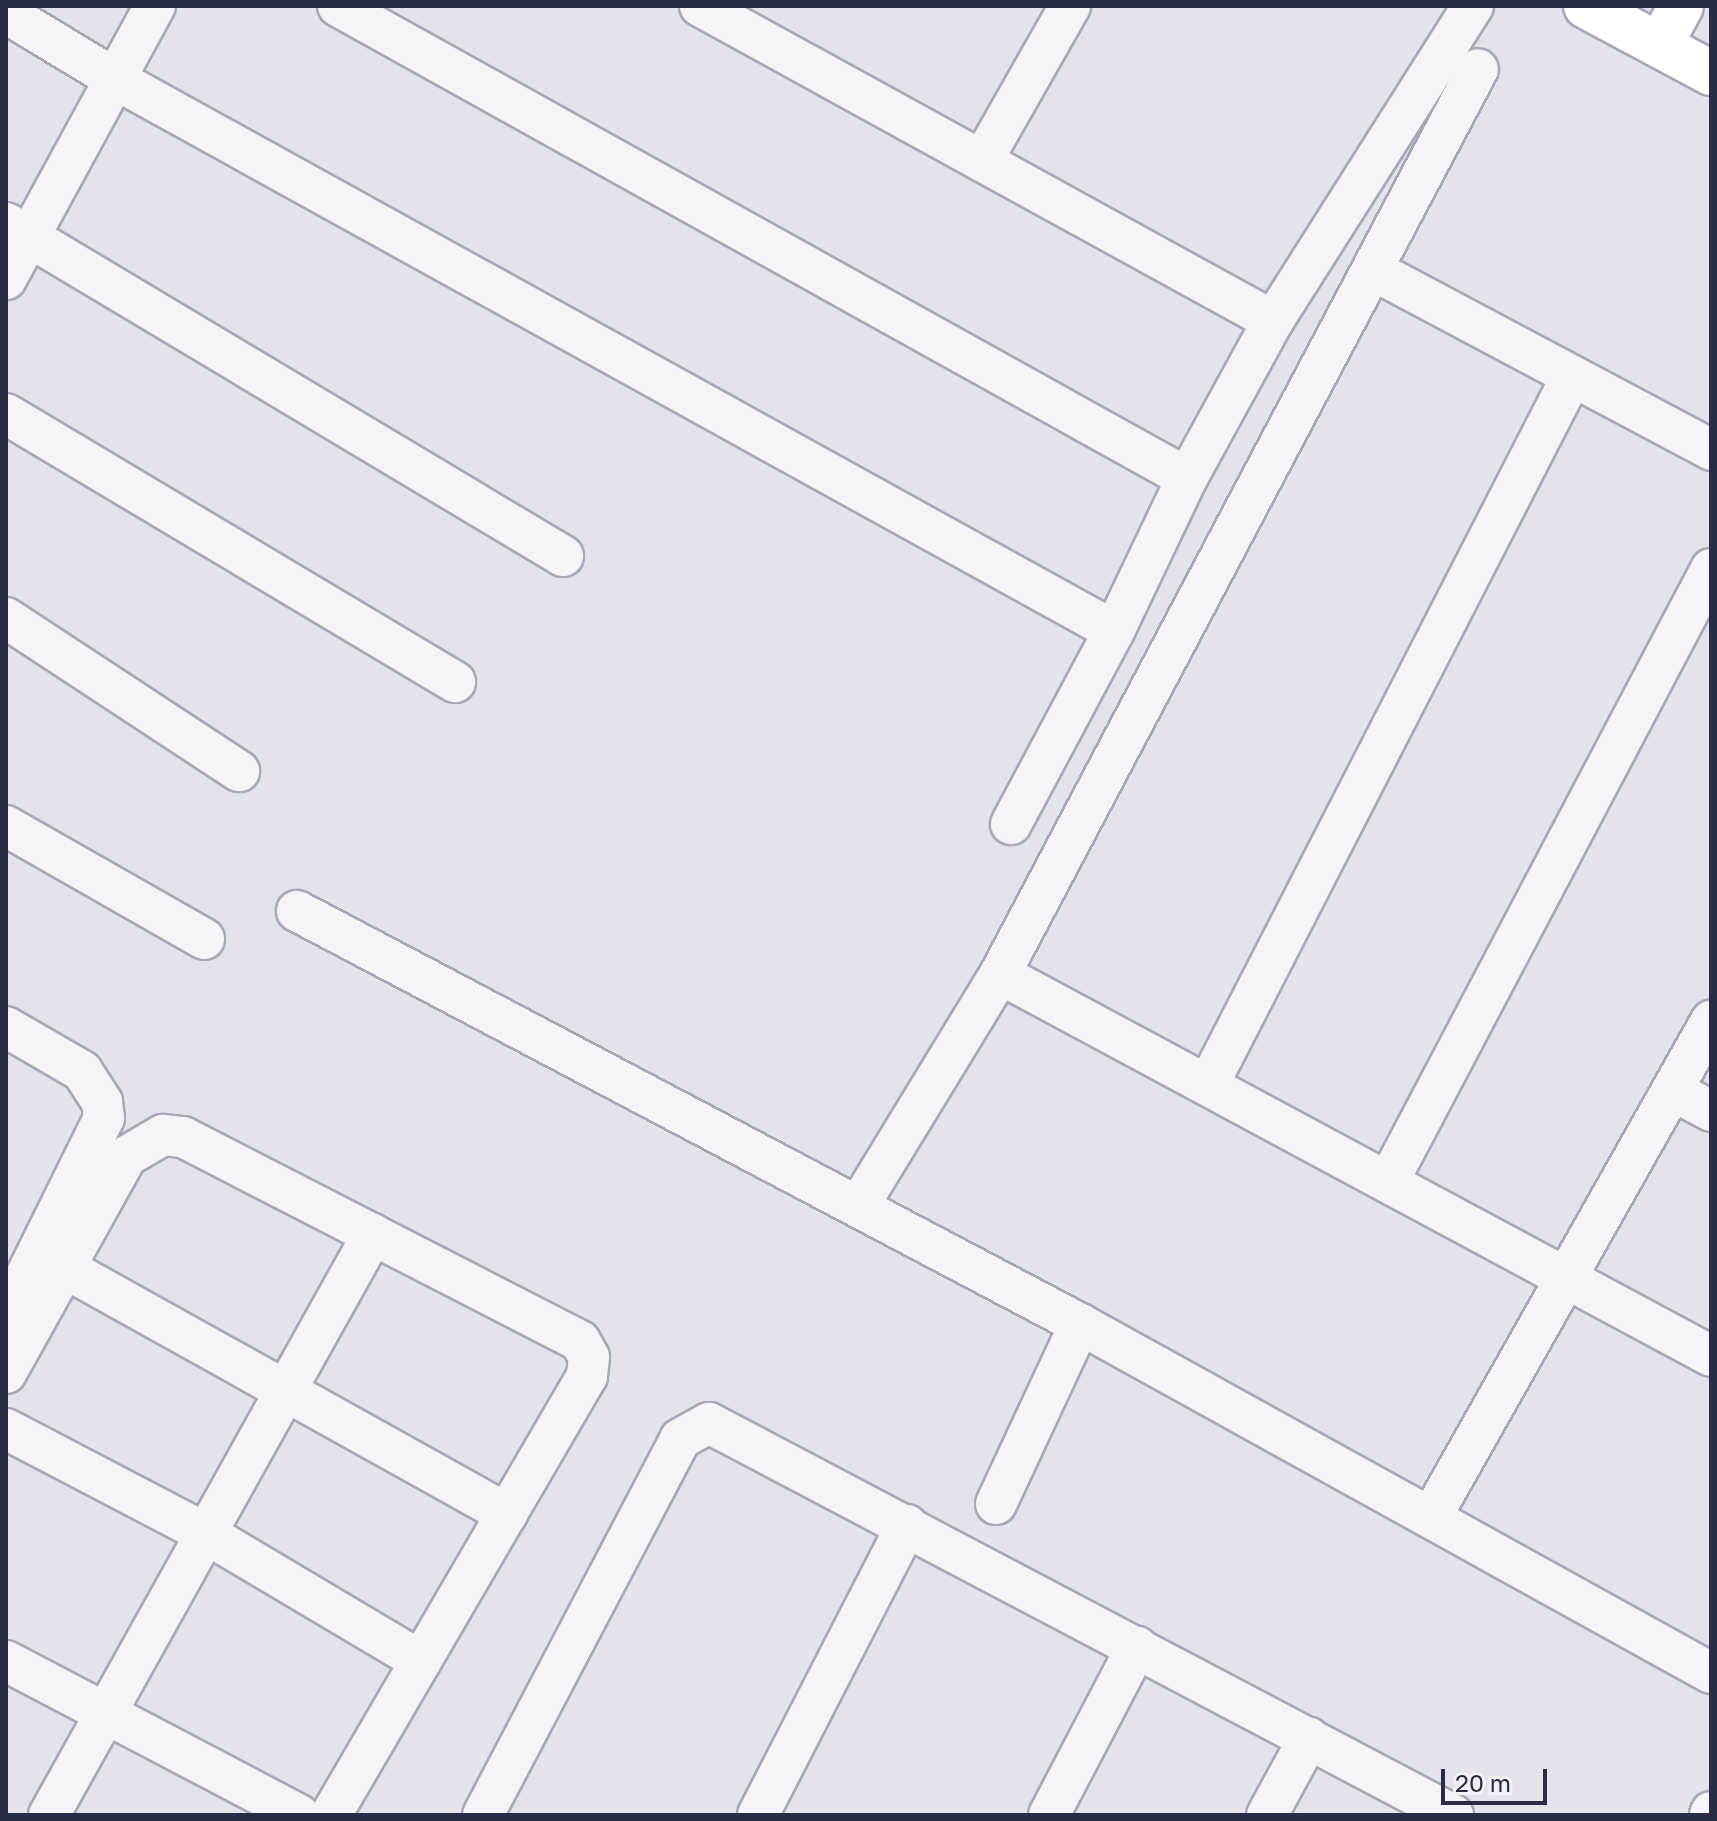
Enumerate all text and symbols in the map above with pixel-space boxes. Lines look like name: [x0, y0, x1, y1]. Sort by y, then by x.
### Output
scale bar: [1445, 1753, 1551, 1803]
text: 20 m: [1455, 1768, 1511, 1797]

